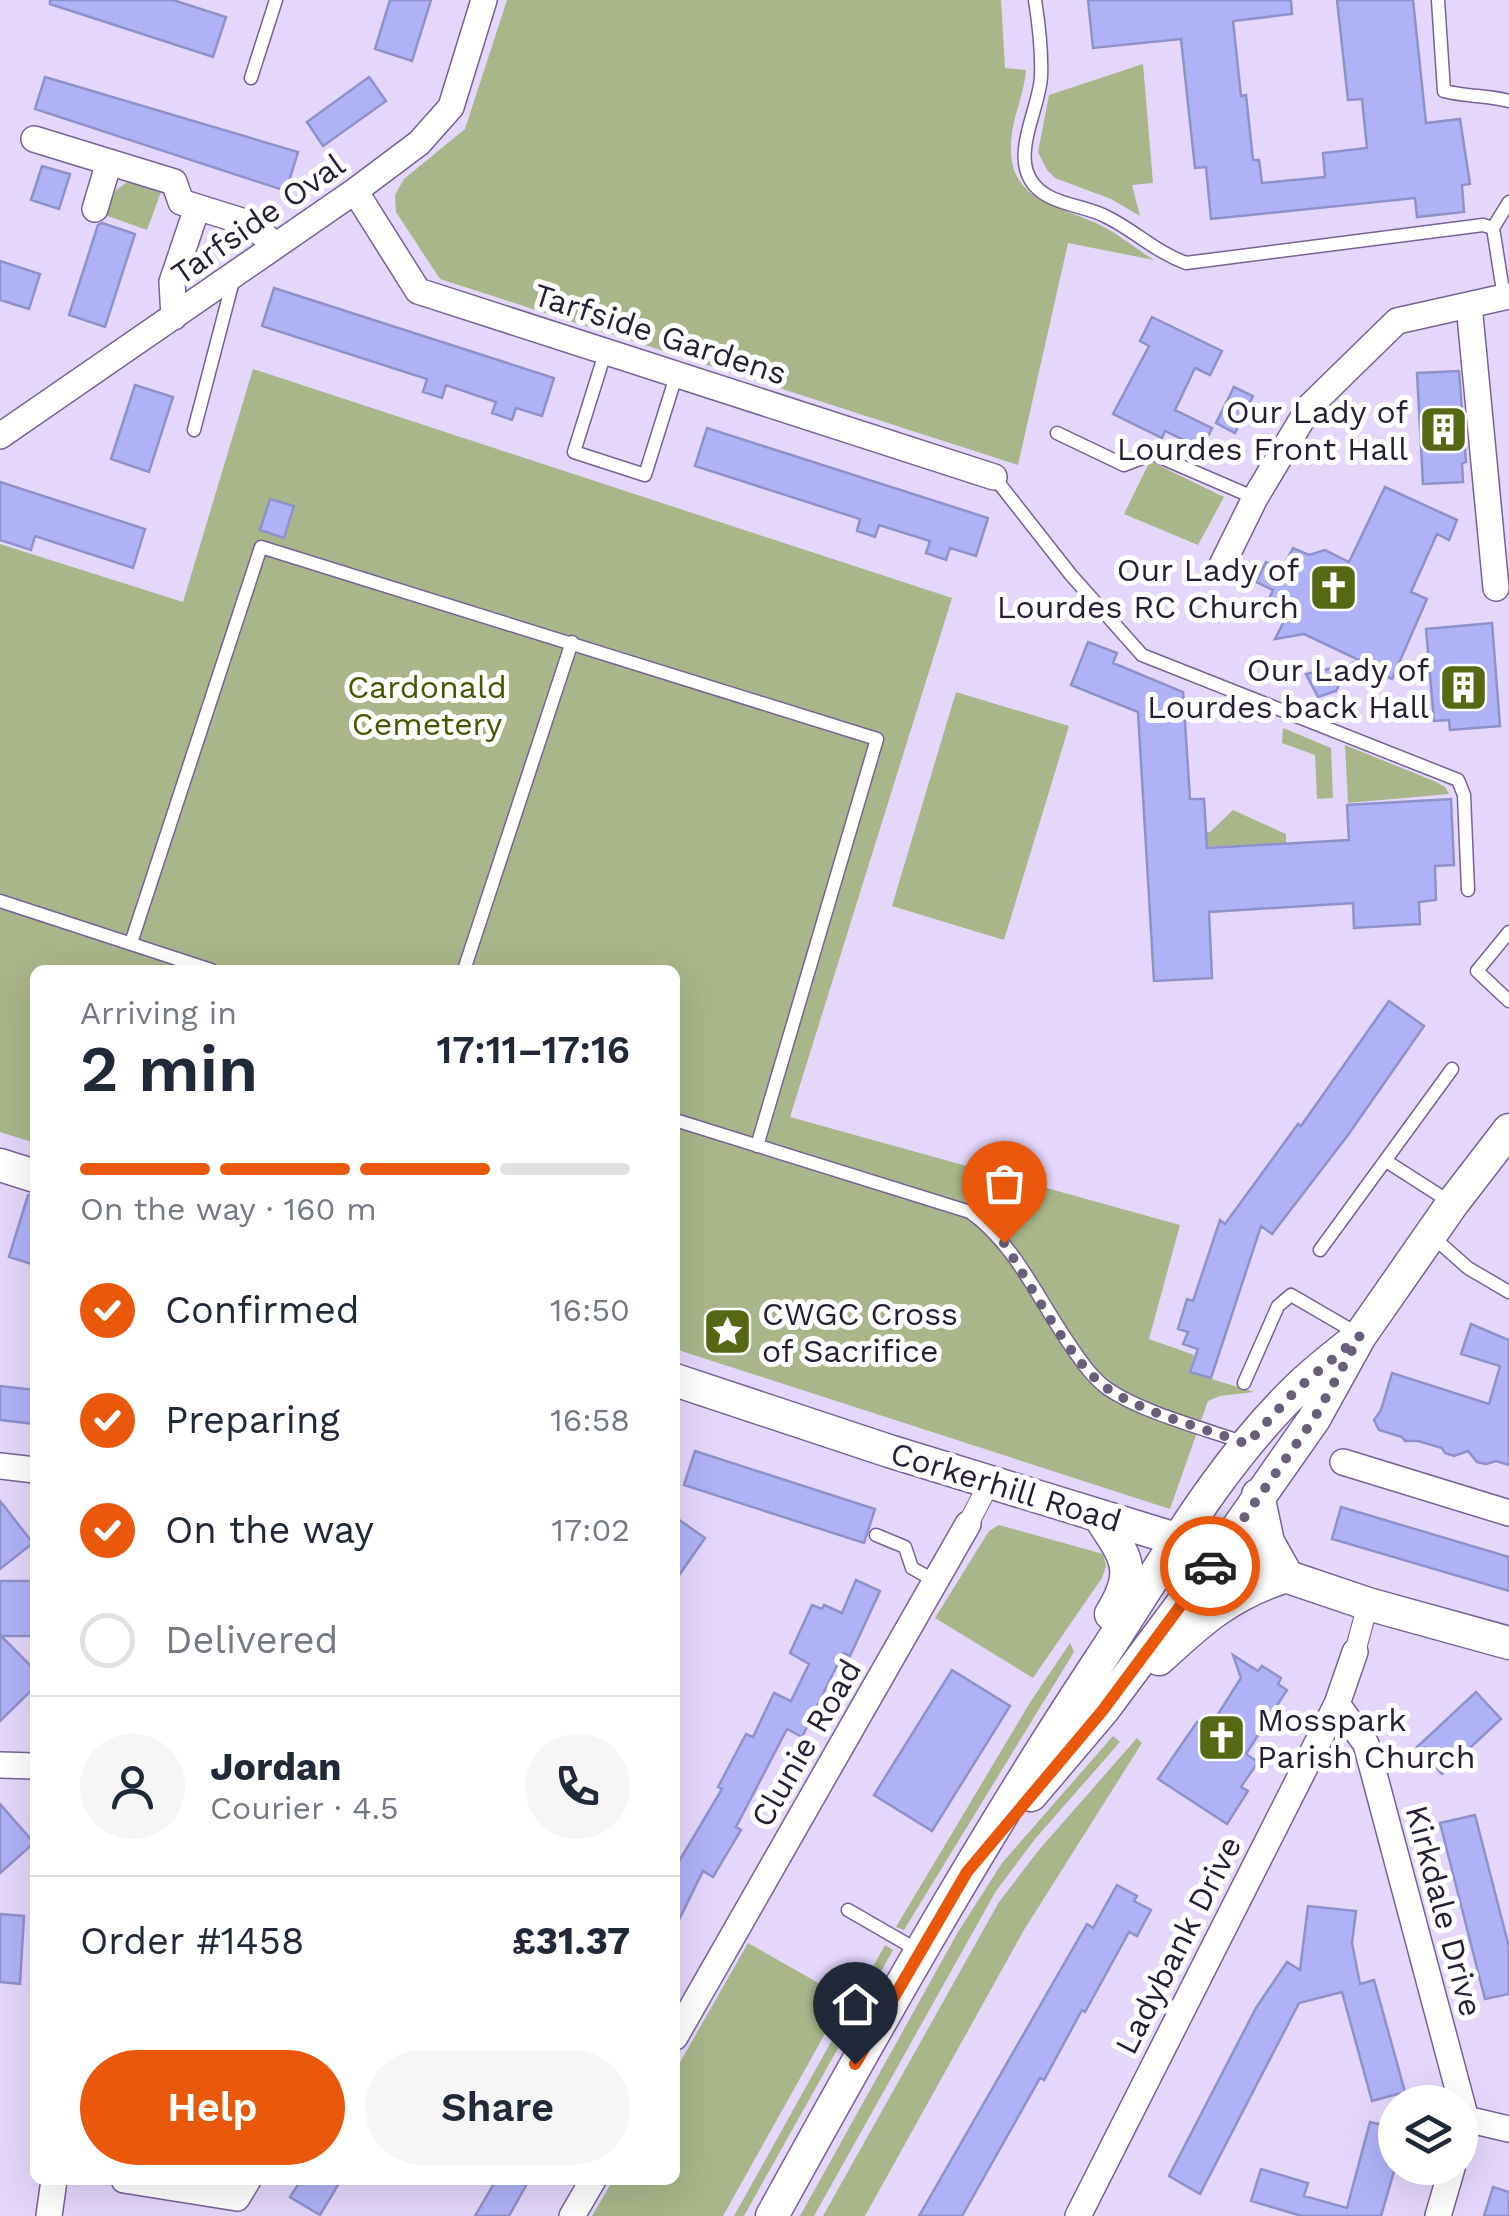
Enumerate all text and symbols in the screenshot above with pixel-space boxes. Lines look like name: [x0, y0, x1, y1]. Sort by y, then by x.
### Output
street label: Tarfside Oval: [164, 145, 352, 293]
street label: Tarfside Gardens: [529, 275, 791, 393]
place label: Our Lady of Lourdes Front Hall: [1117, 393, 1408, 468]
building icon: Our Lady of Lourdes Front Hall: [1417, 404, 1469, 456]
place label: Our Lady of Lourdes RC Church: [997, 551, 1299, 626]
church icon: Our Lady of Lourdes RC Church: [1308, 562, 1360, 614]
place label: Our Lady of Lourdes back Hall: [1147, 651, 1429, 726]
building icon: Our Lady of Lourdes back Hall: [1438, 662, 1490, 714]
park label: Cardonald Cemetery: [347, 668, 507, 743]
text: Arriving in: [80, 994, 237, 1032]
text: 17:11–17:16: [436, 1028, 630, 1072]
text: 2 min: [80, 1031, 258, 1107]
pin: [962, 1141, 1047, 1244]
icon: bag: [977, 1156, 1032, 1211]
text: On the way · 160 m: [80, 1190, 377, 1228]
icon: check: [80, 1283, 135, 1338]
text: Confirmed: [165, 1288, 360, 1332]
text: 16:50: [550, 1291, 630, 1329]
place label: CWGC Cross of Sacrifice: [762, 1295, 958, 1370]
place icon: CWGC Cross of Sacrifice: [701, 1306, 753, 1358]
icon: check: [80, 1393, 135, 1448]
text: Preparing: [165, 1398, 340, 1442]
text: 16:58: [550, 1401, 630, 1439]
street label: Corkerhill Road: [886, 1434, 1126, 1540]
icon: check: [80, 1503, 135, 1558]
text: On the way: [165, 1508, 374, 1552]
text: 17:02: [552, 1511, 630, 1549]
courier: [1160, 1516, 1260, 1616]
icon: car: [1183, 1539, 1238, 1594]
text: Delivered: [165, 1618, 338, 1662]
street label: Clunie Road: [743, 1652, 869, 1834]
place label: Mosspark Parish Church: [1257, 1701, 1476, 1776]
church icon: Mosspark Parish Church: [1196, 1712, 1248, 1764]
button: person: [80, 1734, 185, 1839]
button: phone: [525, 1734, 630, 1839]
text: Jordan: [210, 1745, 342, 1789]
text: Courier · 4.5: [210, 1789, 399, 1827]
street label: Kirkdale Drive: [1398, 1801, 1490, 2021]
street label: Ladybank Drive: [1107, 1830, 1249, 2060]
text: Order #1458: [80, 1919, 304, 1963]
text: £31.37: [512, 1919, 630, 1963]
pin: [813, 1962, 898, 2065]
icon: home: [828, 1977, 883, 2032]
button: Help: [80, 2050, 345, 2165]
button: Share: [365, 2050, 630, 2165]
map controls: [1378, 2085, 1478, 2185]
button: layers: [1378, 2085, 1478, 2185]

